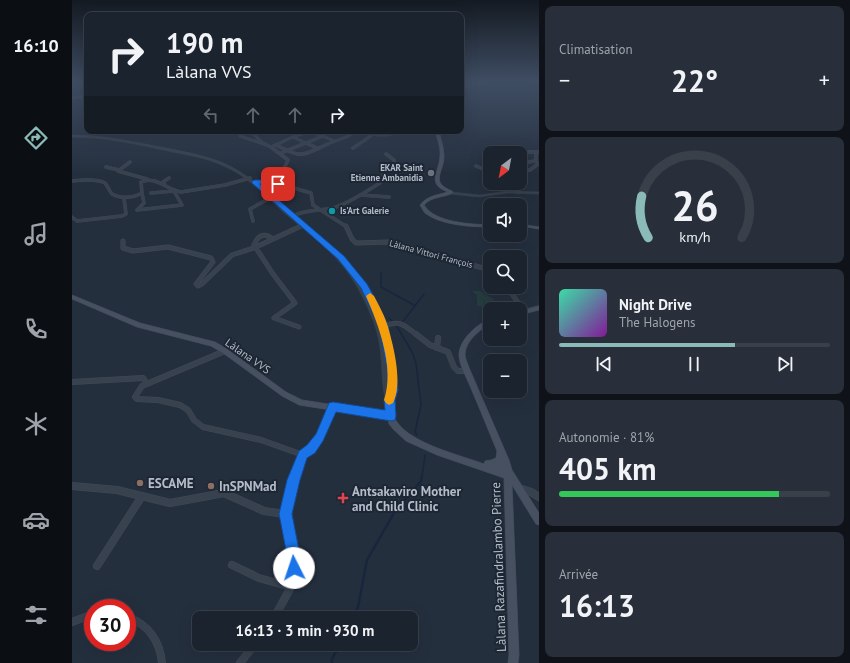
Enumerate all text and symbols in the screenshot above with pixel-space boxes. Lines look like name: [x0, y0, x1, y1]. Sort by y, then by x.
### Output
text: 190 m: [166, 24, 243, 61]
icon: right: [100, 28, 152, 80]
text: 16:10: [13, 34, 59, 57]
text: Climatisation: [559, 41, 633, 58]
text: Làlana VVS: [166, 60, 251, 83]
text: 22°: [671, 61, 718, 100]
text: −: [559, 66, 570, 94]
text: +: [819, 66, 830, 94]
icon: left: [200, 104, 222, 126]
icon: ahead: [242, 104, 264, 126]
icon: ahead: [284, 104, 306, 126]
icon: right: [326, 104, 348, 126]
icon: directions: [22, 124, 50, 152]
north arrow: [483, 146, 527, 190]
map controls: [483, 146, 527, 398]
place label: EKAR Saint Etienne Ambanidia: [351, 162, 424, 183]
pin: [261, 167, 295, 201]
marker: EKAR Saint Etienne Ambanidia: [426, 168, 436, 178]
icon: arrive: [267, 173, 289, 195]
text: 26: [671, 179, 718, 232]
button: sound: [483, 198, 527, 242]
place label: Is'Art Galerie: [340, 205, 389, 216]
marker: Is'Art Galerie: [327, 206, 337, 216]
icon: music: [22, 220, 50, 248]
text: km/h: [679, 227, 710, 246]
street label: Làlana Vittori François: [388, 237, 474, 270]
button: search: [483, 250, 527, 294]
text: Night Drive: [619, 295, 692, 314]
button: +: [483, 302, 527, 346]
text: The Halogens: [619, 314, 696, 331]
icon: phone: [22, 315, 50, 343]
street label: Làlana VVS: [223, 335, 274, 377]
icon: previous: [593, 353, 615, 375]
icon: pause: [683, 353, 705, 375]
icon: next: [774, 353, 796, 375]
button: −: [483, 354, 527, 398]
icon: climate: [22, 410, 50, 438]
text: Autonomie · 81%: [559, 429, 654, 446]
text: 405 km: [559, 449, 657, 488]
place label: ESCAME: [148, 475, 194, 492]
marker: ESCAME: [135, 478, 145, 488]
place label: InSPNMad: [219, 478, 277, 495]
marker: InSPNMad: [206, 481, 216, 491]
street label: Làlana Razafindralambo Pierre: [487, 482, 510, 652]
place label: Antsakaviro Mother and Child Clinic: [352, 483, 461, 515]
marker: Antsakaviro Mother and Child Clinic: [337, 492, 349, 504]
icon: car: [22, 506, 50, 534]
position arrow: [273, 547, 315, 589]
text: Arrivée: [559, 566, 598, 583]
text: 16:13: [559, 586, 635, 625]
speed limit sign: 30: [84, 599, 136, 651]
icon: filters: [22, 601, 50, 629]
text: 16:13 · 3 min · 930 m: [236, 621, 374, 640]

